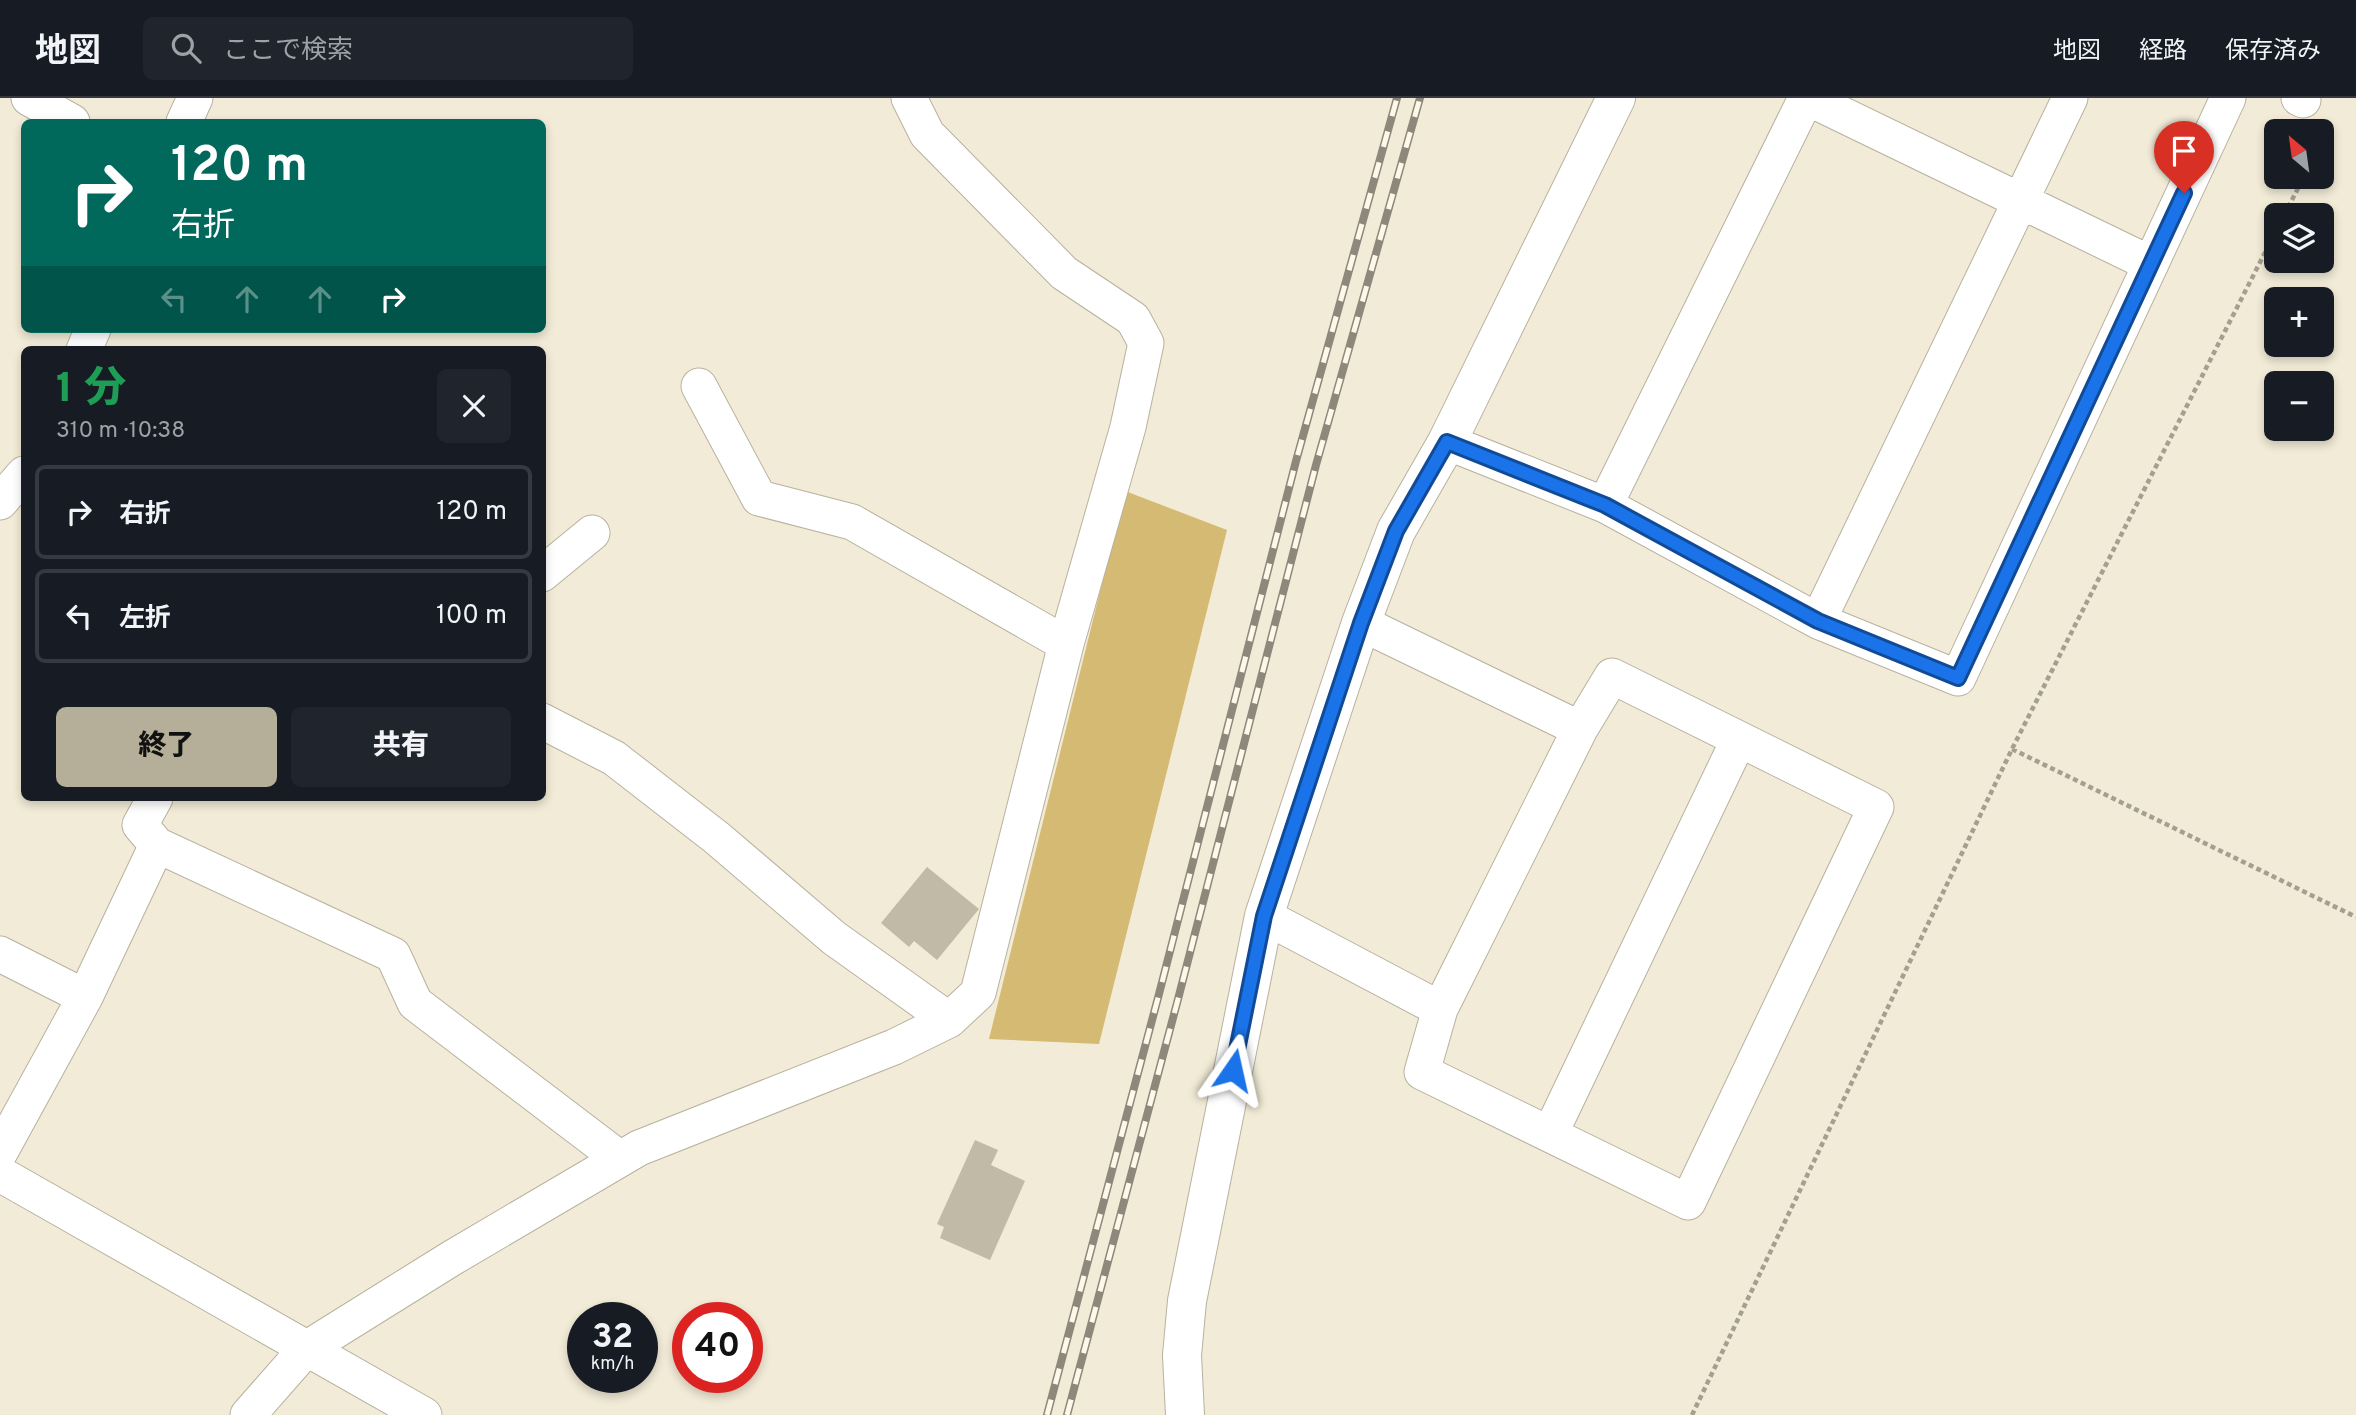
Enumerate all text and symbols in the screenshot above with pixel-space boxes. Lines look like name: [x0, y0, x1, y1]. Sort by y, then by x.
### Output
search box: [143, 17, 633, 80]
icon: search: [167, 29, 205, 67]
text: 地図: [35, 32, 101, 74]
text: ここで検索: [223, 35, 353, 68]
text: 地図: [2053, 37, 2101, 67]
text: 経路: [2139, 37, 2187, 67]
text: 保存済み: [2225, 37, 2321, 67]
north arrow: [2264, 119, 2334, 189]
map controls: [2264, 119, 2334, 441]
pin: [2154, 121, 2214, 193]
icon: arrive: [2165, 132, 2203, 170]
text: 120 m: [171, 137, 308, 199]
icon: right: [56, 147, 147, 238]
button: layers: [2264, 203, 2334, 273]
text: 右折: [171, 207, 235, 247]
icon: left: [155, 280, 193, 318]
icon: ahead: [228, 280, 266, 318]
icon: ahead: [301, 280, 339, 318]
icon: right: [374, 280, 412, 318]
button: +: [2264, 287, 2334, 357]
text: 1 分: [56, 364, 126, 417]
button: close: [437, 369, 511, 443]
button: −: [2264, 371, 2334, 441]
text: 310 m · 10:38: [56, 417, 185, 446]
icon: right: [60, 493, 98, 531]
text: 120 m: [437, 496, 507, 529]
text: 右折: [119, 499, 171, 532]
icon: left: [60, 597, 98, 635]
text: 100 m: [436, 600, 507, 633]
text: 左折: [119, 603, 171, 636]
button: 終了: [56, 707, 277, 787]
button: 共有: [291, 707, 511, 787]
position arrow: [1196, 1033, 1270, 1107]
speed limit sign: 40: [672, 1302, 763, 1393]
text: 32: [592, 1316, 633, 1360]
text: km/h: [591, 1353, 634, 1376]

